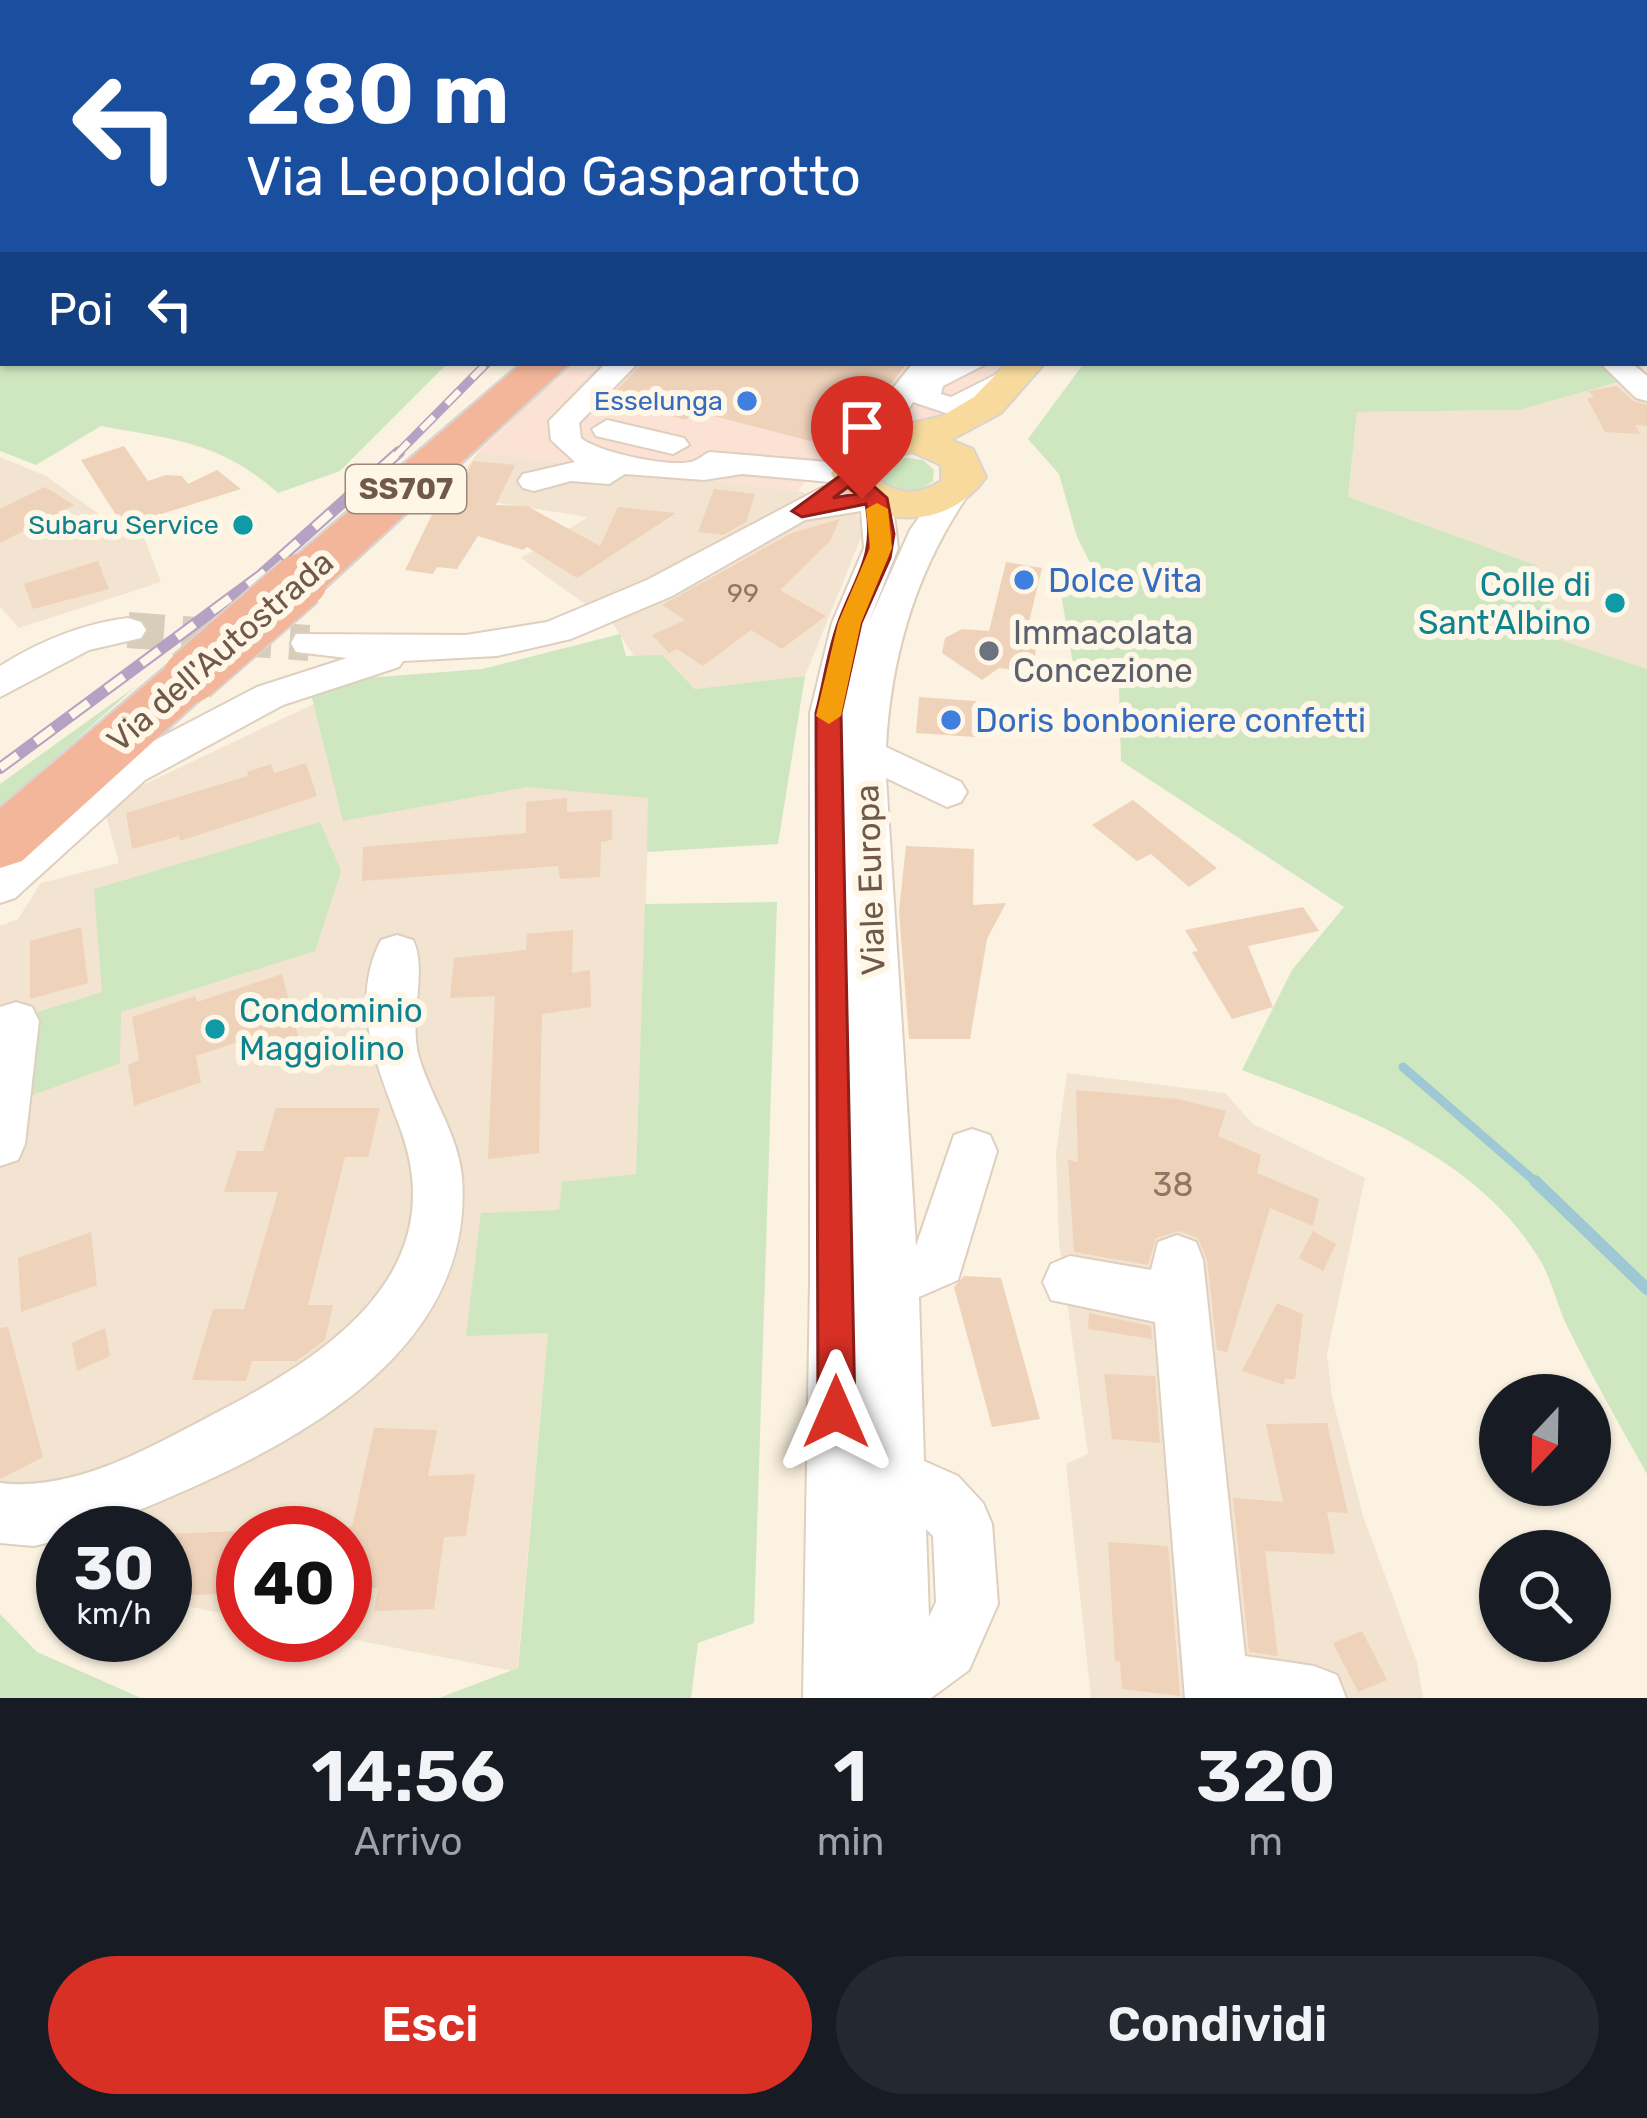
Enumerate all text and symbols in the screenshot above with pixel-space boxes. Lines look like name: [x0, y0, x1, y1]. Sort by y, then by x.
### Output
text: 280 m: [246, 44, 509, 144]
icon: left: [48, 48, 204, 204]
text: Via Leopoldo Gasparotto: [246, 145, 861, 209]
icon: left: [137, 276, 203, 342]
text: Poi: [48, 283, 113, 336]
pin: [811, 376, 913, 499]
place label: Esselunga: [594, 385, 723, 417]
marker: Esselunga: [734, 388, 760, 414]
icon: arrive: [829, 394, 895, 460]
road number: SS707: [346, 465, 466, 513]
place label: Subaru Service: [28, 509, 219, 541]
marker: Subaru Service: [230, 512, 256, 538]
street label: Via dell'Autostrada: [99, 542, 341, 760]
place label: Dolce Vita: [1048, 561, 1202, 600]
place label: Colle di Sant'Albino: [1418, 565, 1591, 642]
marker: Dolce Vita: [1011, 567, 1037, 593]
house number: 99: [727, 577, 759, 609]
marker: Colle di Sant'Albino: [1602, 590, 1628, 616]
place label: Immacolata Concezione: [1013, 613, 1193, 690]
marker: Immacolata Concezione: [976, 638, 1002, 664]
place label: Doris bonboniere confetti: [975, 701, 1366, 740]
marker: Doris bonboniere confetti: [938, 707, 964, 733]
street label: Viale Europa: [847, 784, 893, 976]
place label: Condominio Maggiolino: [239, 991, 423, 1068]
marker: Condominio Maggiolino: [202, 1016, 228, 1042]
house number: 38: [1153, 1165, 1193, 1204]
position arrow: [773, 1349, 899, 1475]
north arrow: [1479, 1374, 1611, 1506]
map controls: [1479, 1374, 1611, 1662]
speed limit sign: 40: [216, 1506, 372, 1662]
button: search: [1479, 1530, 1611, 1662]
text: 30: [74, 1533, 154, 1604]
text: km/h: [77, 1596, 151, 1632]
text: 14:56: [311, 1734, 506, 1819]
text: 1: [833, 1734, 868, 1819]
text: 320: [1196, 1734, 1336, 1819]
text: Arrivo: [354, 1819, 463, 1865]
text: min: [817, 1819, 884, 1865]
text: m: [1248, 1819, 1283, 1865]
button: Esci: [48, 1956, 812, 2094]
button: Condividi: [836, 1956, 1599, 2094]

